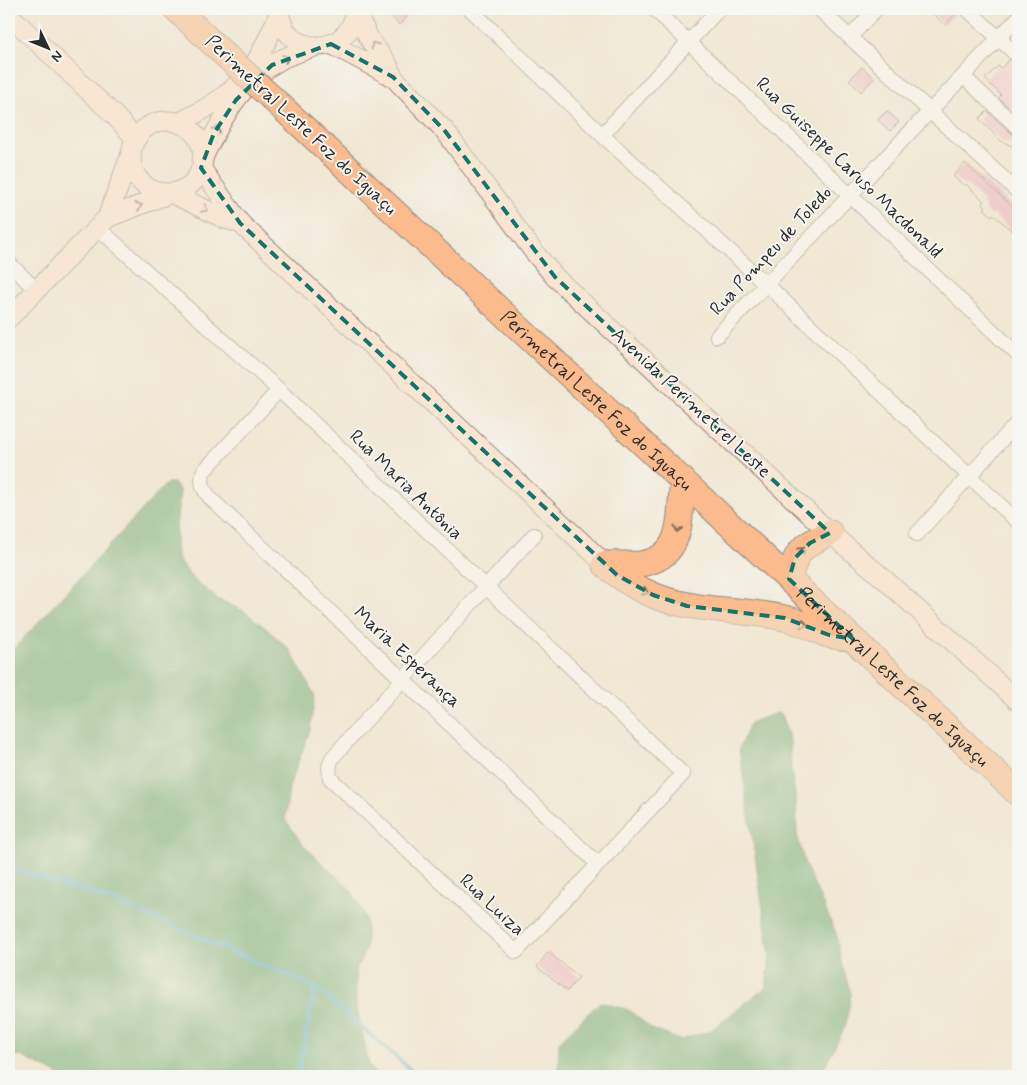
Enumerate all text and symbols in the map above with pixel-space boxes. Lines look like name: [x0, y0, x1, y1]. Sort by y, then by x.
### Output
north arrow: [22, 22, 72, 72]
street label: Perimetral Leste Foz do Iguaçu: [199, 29, 402, 221]
one-way arrow: [371, 41, 380, 51]
text: N: [47, 47, 67, 66]
one-way arrow: [281, 54, 290, 64]
street label: Rua Guiseppe Caruso Macdonald: [750, 72, 948, 264]
one-way arrow: [211, 125, 221, 134]
street label: Rua Pompeu de Toledo: [704, 181, 838, 321]
one-way arrow: [134, 201, 143, 212]
one-way arrow: [200, 203, 209, 213]
street label: Perimetral Leste Foz do Iguaçu: [495, 305, 698, 496]
street label: Avenida Perimetrel Leste: [606, 322, 776, 484]
street label: Rua Maria Antônia: [344, 424, 468, 546]
one-way arrow: [674, 524, 684, 532]
one-way arrow: [796, 547, 805, 556]
street label: Perimetral Leste Foz do Iguaçu: [792, 581, 995, 772]
one-way arrow: [640, 585, 649, 595]
street label: Maria Esperança: [348, 601, 466, 713]
one-way arrow: [799, 618, 807, 628]
street label: Rua Luiza: [454, 868, 530, 942]

